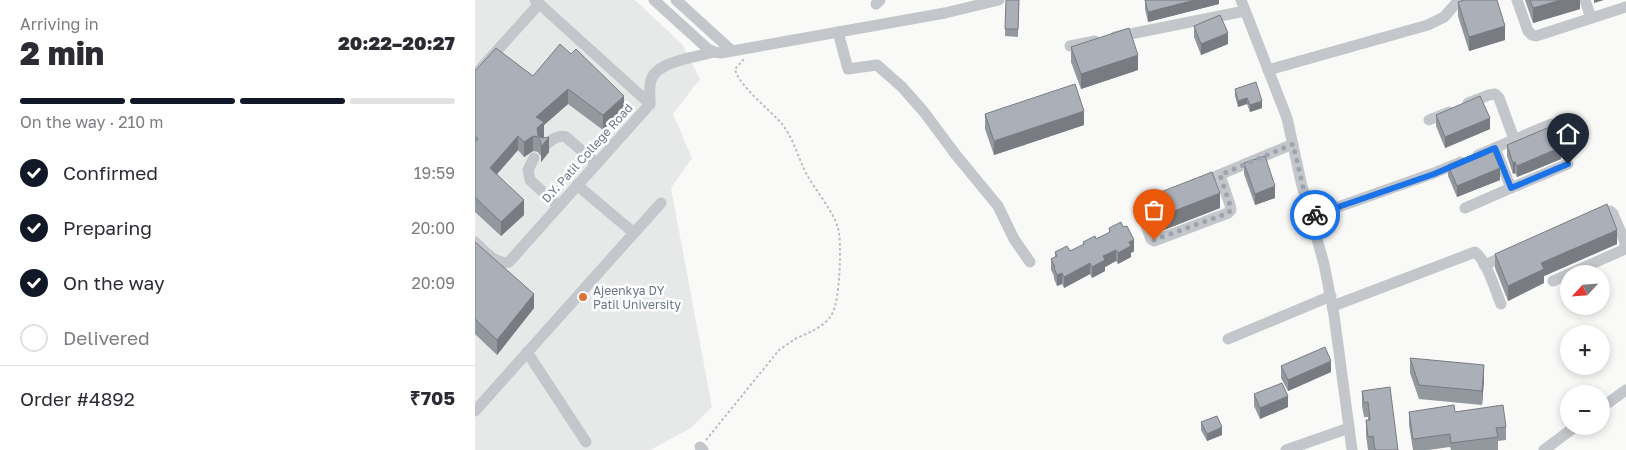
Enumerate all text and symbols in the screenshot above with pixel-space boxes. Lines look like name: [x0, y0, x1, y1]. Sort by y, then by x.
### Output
text: Arriving in: [20, 14, 99, 34]
text: 20:22–20:27: [338, 31, 455, 54]
text: 2 min: [20, 34, 104, 72]
street label: D.Y. Patil College Road: [538, 100, 636, 206]
text: On the way · 210 m: [20, 112, 163, 132]
pin: [1547, 113, 1589, 164]
icon: home: [1554, 120, 1582, 148]
icon: check: [20, 159, 48, 187]
text: Confirmed: [63, 161, 158, 184]
text: 19:59: [414, 163, 455, 183]
pin: [1133, 189, 1175, 240]
courier: [1290, 190, 1340, 240]
icon: bag: [1140, 196, 1168, 224]
icon: bike: [1301, 201, 1329, 229]
icon: check: [20, 214, 48, 242]
text: Preparing: [63, 216, 152, 239]
text: 20:00: [411, 218, 455, 238]
north arrow: [1560, 265, 1610, 315]
map controls: [1560, 265, 1610, 435]
icon: check: [20, 269, 48, 297]
text: On the way: [63, 271, 165, 294]
text: 20:09: [411, 273, 455, 293]
place label: Ajeenkya DY Patil University: [593, 283, 681, 312]
marker: Ajeenkya DY Patil University: [577, 291, 589, 303]
button: +: [1560, 325, 1610, 375]
text: Delivered: [63, 326, 150, 349]
button: −: [1560, 385, 1610, 435]
text: ₹705: [410, 386, 455, 409]
text: Order #4892: [20, 387, 135, 410]

